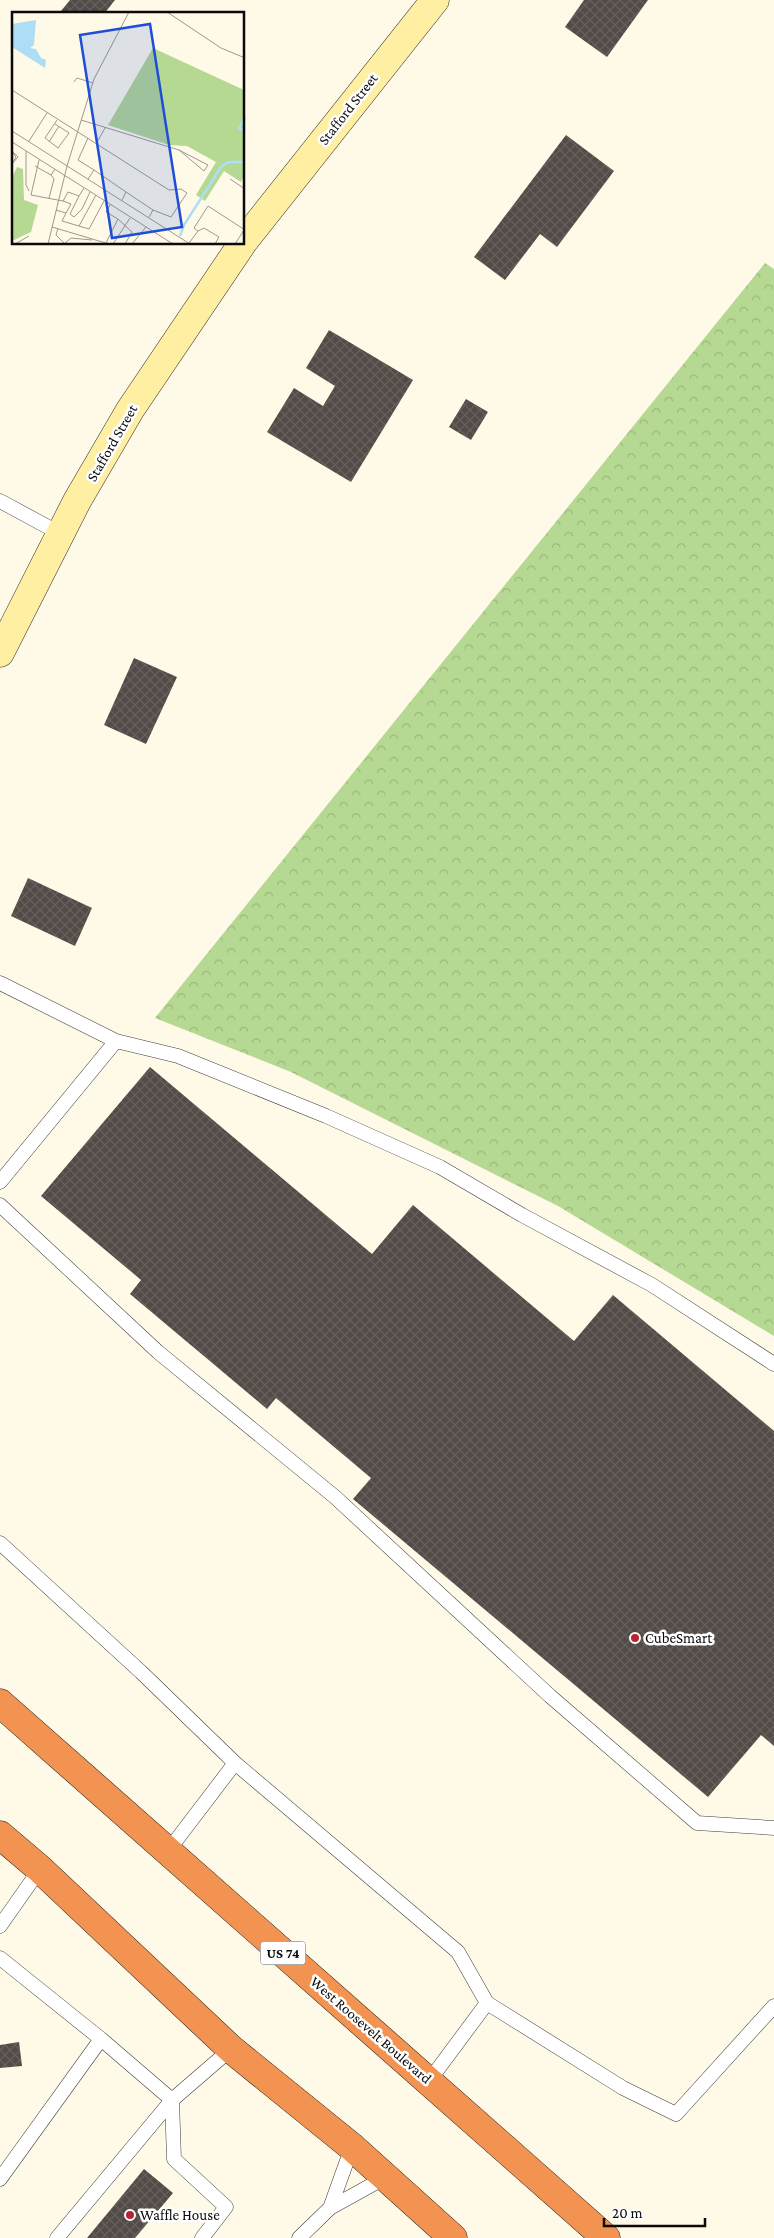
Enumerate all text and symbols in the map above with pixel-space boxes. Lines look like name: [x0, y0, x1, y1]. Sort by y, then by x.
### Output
inset map: [12, 12, 245, 245]
street label: Stafford Street: [315, 69, 381, 148]
street label: Stafford Street: [84, 401, 141, 484]
place label: CubeSmart: [645, 1630, 713, 1646]
marker: CubeSmart: [629, 1632, 641, 1644]
road number: US 74: [260, 1942, 306, 1965]
street label: West Roosevelt Boulevard: [307, 1973, 435, 2087]
scale bar: [604, 2196, 705, 2228]
text: 20 m: [612, 2205, 643, 2221]
place label: Waffle House: [140, 2207, 220, 2223]
marker: Waffle House: [124, 2209, 136, 2221]

